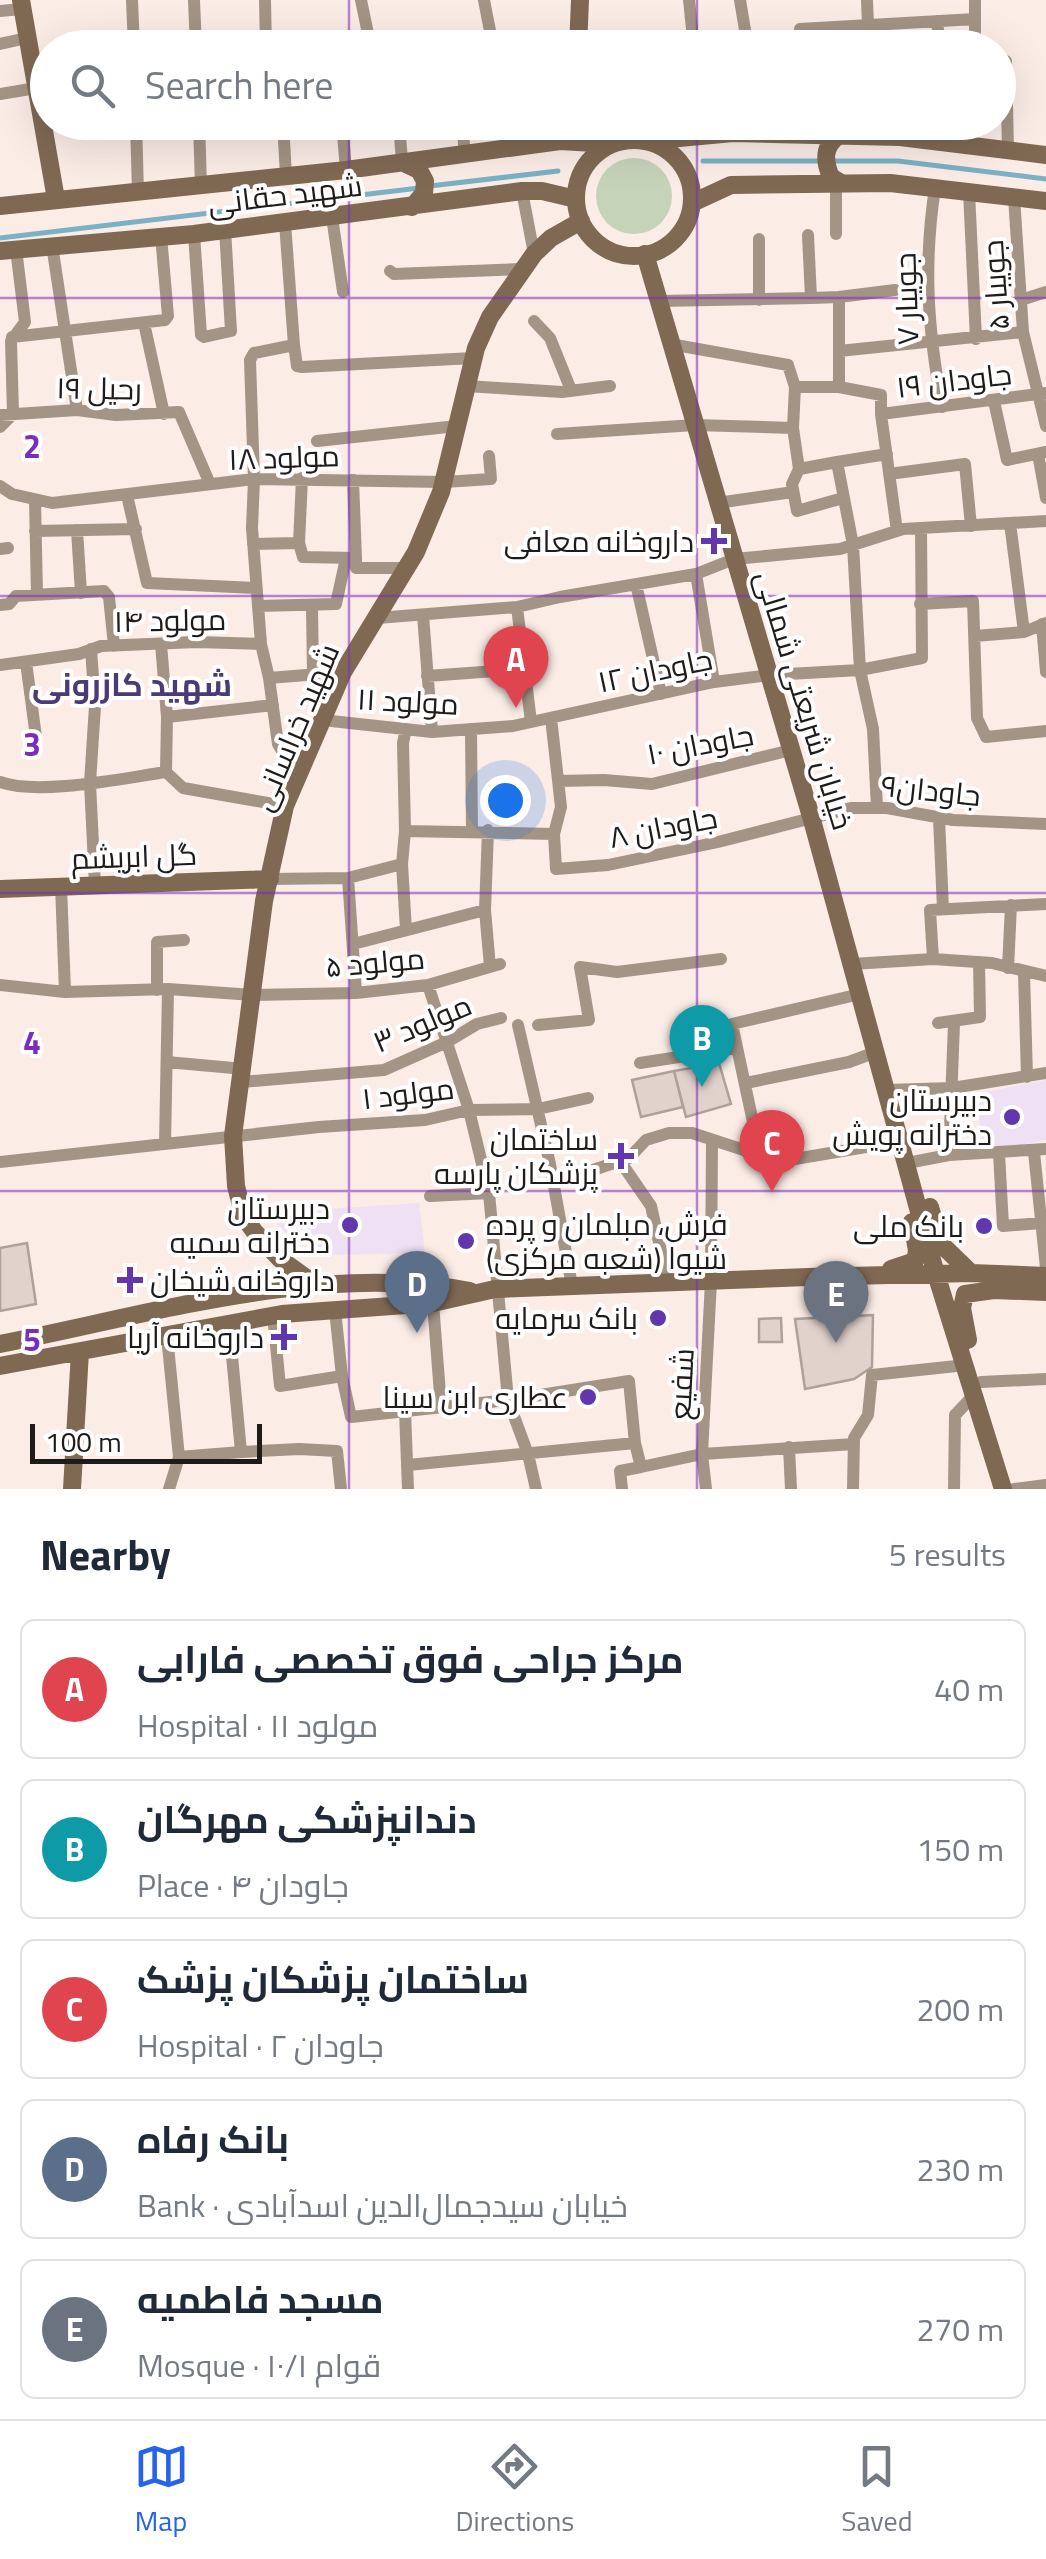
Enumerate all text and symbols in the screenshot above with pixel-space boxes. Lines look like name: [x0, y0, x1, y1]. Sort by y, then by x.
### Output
search box: [30, 30, 1016, 140]
text: Search here: [145, 56, 333, 114]
icon: search: [65, 58, 120, 113]
street label: شهید حقانی: [205, 162, 365, 226]
street label: جویبار ۵: [969, 238, 1021, 332]
street label: جویبار ۷: [881, 252, 931, 346]
street label: جاودان ۱۹: [894, 350, 1014, 410]
street label: رحیل ۱۹: [56, 364, 142, 412]
text: 2: [23, 422, 41, 470]
street label: مولود ۱۸: [228, 432, 340, 482]
place label: داروخانه معافی: [504, 518, 694, 564]
marker: داروخانه معافی: [703, 530, 725, 552]
street label: خیابان شریعتی شمالی: [744, 565, 866, 835]
street label: مولود ۱۴: [113, 596, 227, 644]
pin: A: [484, 626, 548, 708]
street label: جاودان ۱۲: [593, 635, 717, 705]
street label: شهید خراسانی: [239, 636, 351, 818]
district label: شهید کازرونی: [32, 660, 232, 708]
street label: مولود ۱۱: [356, 675, 460, 727]
street label: جاودان ۱۰: [643, 711, 757, 777]
text: 3: [23, 720, 41, 768]
street label: جاودان۹: [879, 762, 983, 818]
your location: [480, 775, 531, 826]
street label: جاودان ۸: [605, 794, 721, 860]
street label: گل ابریشم: [70, 831, 198, 881]
street label: مولود ۵: [323, 935, 427, 989]
street label: مولود ۳: [365, 982, 479, 1064]
pin: B: [670, 1004, 734, 1087]
text: 4: [23, 1018, 41, 1066]
street label: مولود ۱: [359, 1065, 457, 1121]
place label: دبیرستان دخترانه پویش: [832, 1077, 992, 1157]
marker: دبیرستان دخترانه پویش: [1001, 1106, 1023, 1128]
pin: C: [740, 1110, 804, 1192]
place label: ساختمان پزشکان پارسه: [434, 1116, 598, 1196]
marker: ساختمان پزشکان پارسه: [608, 1143, 634, 1169]
place label: دبیرستان دخترانه سمیه: [170, 1185, 330, 1265]
place label: فرش، مبلمان و پرده شیوا (شعبه مرکزی): [486, 1201, 728, 1281]
place label: بانک ملی: [853, 1203, 964, 1249]
marker: دبیرستان دخترانه سمیه: [339, 1214, 361, 1236]
marker: بانک ملی: [973, 1215, 995, 1237]
marker: فرش، مبلمان و پرده شیوا (شعبه مرکزی): [455, 1230, 477, 1252]
pin: D: [384, 1250, 450, 1333]
place label: داروخانه شیخان: [150, 1257, 335, 1303]
pin: E: [804, 1260, 868, 1343]
marker: داروخانه شیخان: [119, 1269, 141, 1291]
place label: بانک سرمایه: [495, 1295, 638, 1341]
marker: بانک سرمایه: [647, 1307, 669, 1329]
place label: داروخانه آریا: [127, 1314, 264, 1360]
text: 5: [23, 1315, 41, 1363]
marker: داروخانه آریا: [273, 1326, 295, 1348]
street label: شفیع: [656, 1347, 706, 1421]
place label: عطاری ابن سینا: [383, 1374, 568, 1420]
marker: عطاری ابن سینا: [577, 1386, 599, 1408]
scale bar: [30, 1419, 262, 1464]
text: 100 m: [45, 1420, 122, 1463]
text: Nearby: [40, 1522, 171, 1586]
text: 5 results: [889, 1530, 1006, 1578]
text: مرکز جراحی فوق تخصصی فارابی: [137, 1630, 684, 1688]
text: A: [65, 1665, 84, 1713]
text: 40 m: [934, 1665, 1004, 1713]
text: Hospital · مولود ۱۱: [137, 1701, 378, 1749]
text: دندانپزشکی مهرگان: [137, 1790, 477, 1848]
text: B: [65, 1825, 84, 1873]
text: 150 m: [916, 1825, 1004, 1873]
text: Place · جاودان ۴: [137, 1861, 349, 1909]
text: ساختمان پزشکان پزشک: [137, 1950, 529, 2008]
text: C: [66, 1985, 83, 2033]
text: 200 m: [916, 1985, 1004, 2033]
text: Hospital · جاودان ۲: [137, 2021, 384, 2069]
text: بانک رفاه: [137, 2110, 289, 2168]
text: D: [64, 2145, 85, 2193]
text: 230 m: [916, 2145, 1004, 2193]
text: Bank · خیابان سیدجمال‌الدین اسدآبادی: [137, 2181, 628, 2229]
text: مسجد فاطمیه: [137, 2270, 384, 2328]
text: E: [66, 2305, 83, 2353]
text: 270 m: [916, 2305, 1004, 2353]
text: Mosque · قوام ۱۰/۱: [137, 2341, 381, 2389]
tab: Map: [134, 2439, 189, 2542]
tab: Directions: [456, 2439, 574, 2542]
tab: Saved: [841, 2439, 912, 2542]

